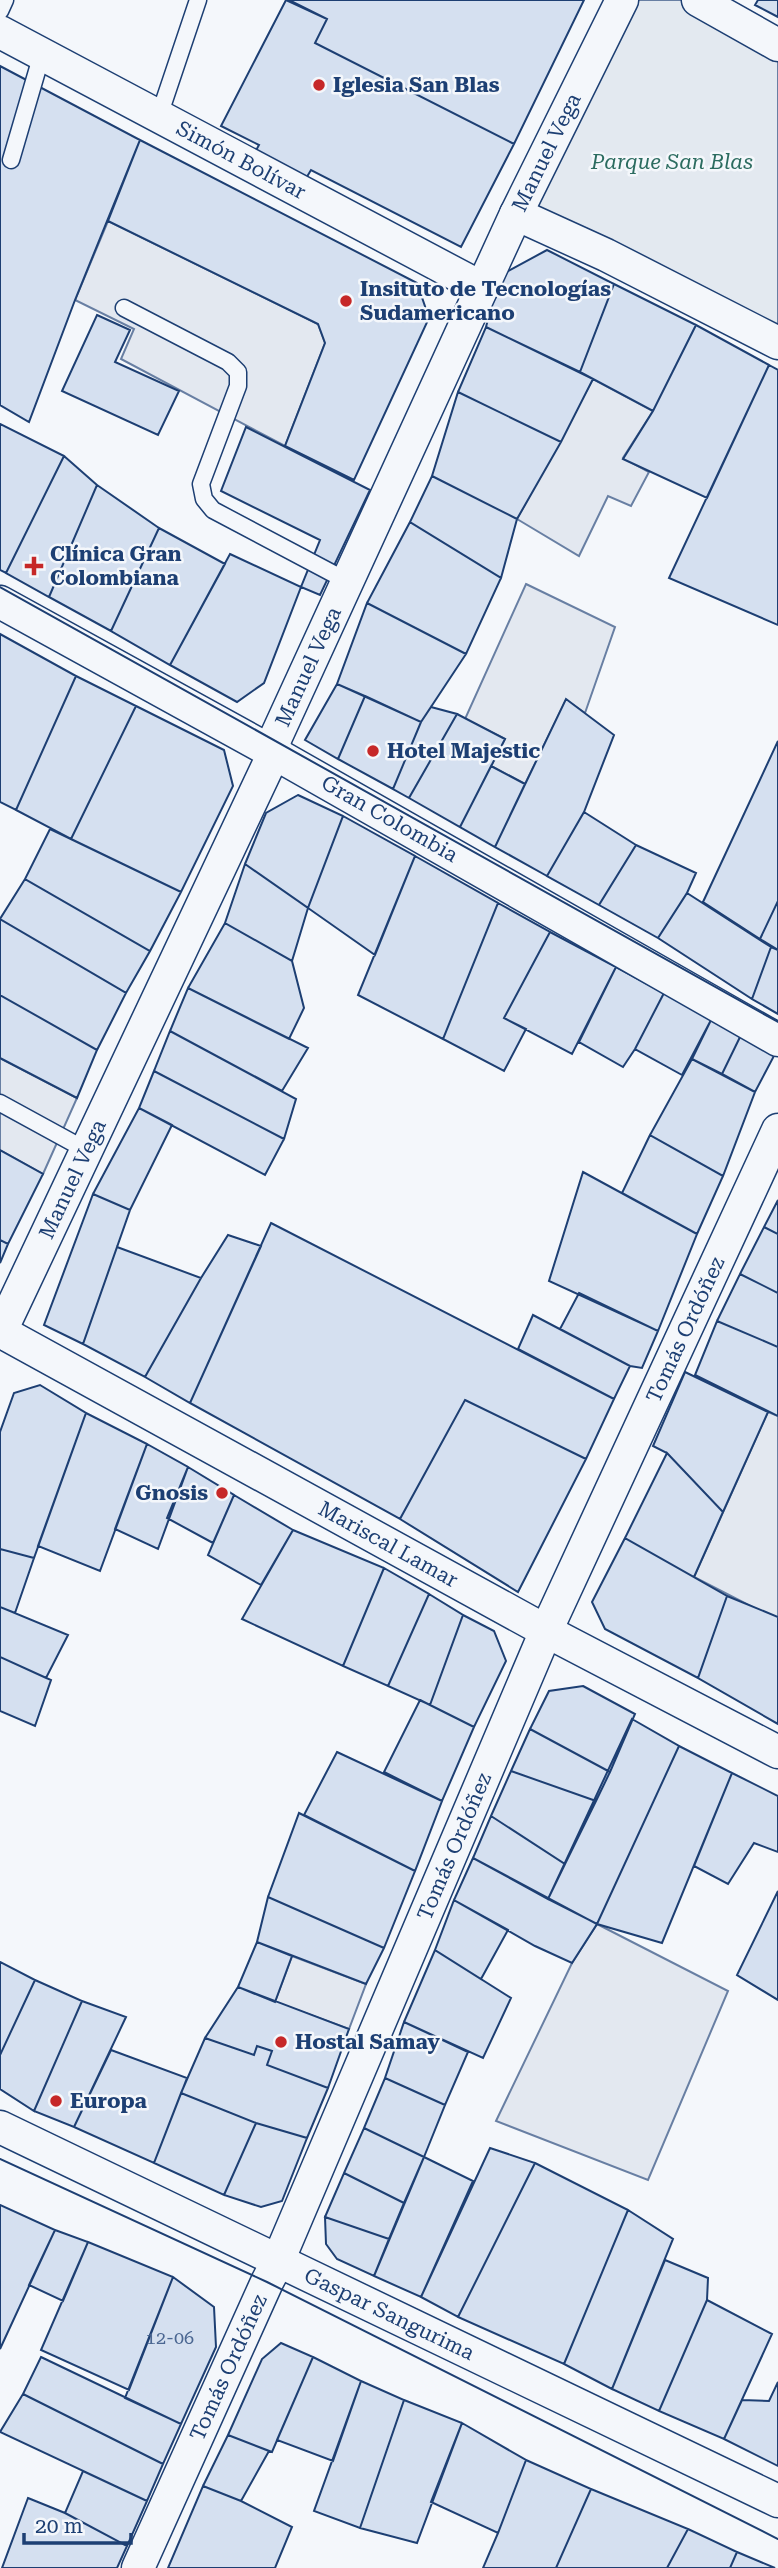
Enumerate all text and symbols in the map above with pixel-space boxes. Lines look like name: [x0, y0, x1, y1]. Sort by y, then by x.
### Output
place label: Iglesia San Blas: [333, 73, 500, 97]
marker: Iglesia San Blas: [311, 77, 327, 93]
street label: Manuel Vega: [507, 89, 586, 215]
street label: Simón Bolívar: [172, 116, 310, 204]
park label: Parque San Blas: [590, 150, 753, 174]
place label: Insituto de Tecnologías Sudamericano: [360, 277, 611, 325]
marker: Insituto de Tecnologías Sudamericano: [338, 293, 354, 309]
place label: Clínica Gran Colombiana: [50, 542, 182, 590]
marker: Clínica Gran Colombiana: [24, 556, 44, 576]
street label: Manuel Vega: [270, 603, 346, 730]
place label: Hotel Majestic: [387, 739, 540, 763]
marker: Hotel Majestic: [365, 743, 381, 759]
street label: Gran Colombia: [317, 771, 463, 867]
street label: Manuel Vega: [34, 1115, 111, 1243]
street label: Tomás Ordóñez: [641, 1253, 730, 1406]
place label: Gnosis: [135, 1481, 208, 1505]
marker: Gnosis: [214, 1485, 230, 1501]
street label: Mariscal Lamar: [314, 1496, 462, 1592]
street label: Tomás Ordóñez: [412, 1769, 496, 1924]
place label: Hostal Samay: [295, 2030, 440, 2054]
marker: Hostal Samay: [273, 2034, 289, 2050]
place label: Europa: [70, 2089, 147, 2113]
marker: Europa: [48, 2093, 64, 2109]
street label: Gaspar Sangurima: [300, 2263, 479, 2366]
street label: Tomás Ordóñez: [185, 2290, 272, 2444]
house number: 12-06: [146, 2327, 194, 2348]
scale bar: [24, 2502, 131, 2546]
text: 20 m: [35, 2514, 83, 2538]

